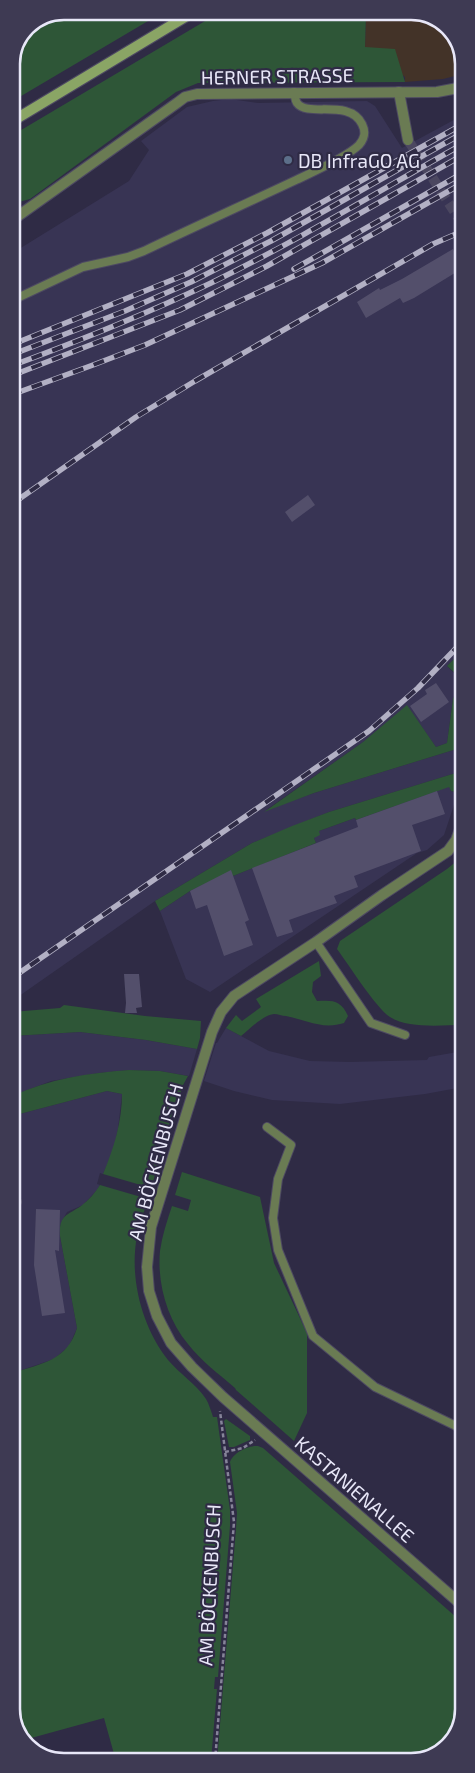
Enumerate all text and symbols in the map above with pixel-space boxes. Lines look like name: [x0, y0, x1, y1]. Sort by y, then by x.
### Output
street label: HERNER STRASSE: [201, 63, 353, 89]
place label: DB InfraGO AG: [298, 149, 420, 172]
marker: DB InfraGO AG: [282, 154, 294, 166]
street label: AM BÖCKENBUSCH: [123, 1081, 187, 1243]
street label: KASTANIENALLEE: [291, 1431, 419, 1547]
street label: AM BÖCKENBUSCH: [193, 1504, 225, 1666]

